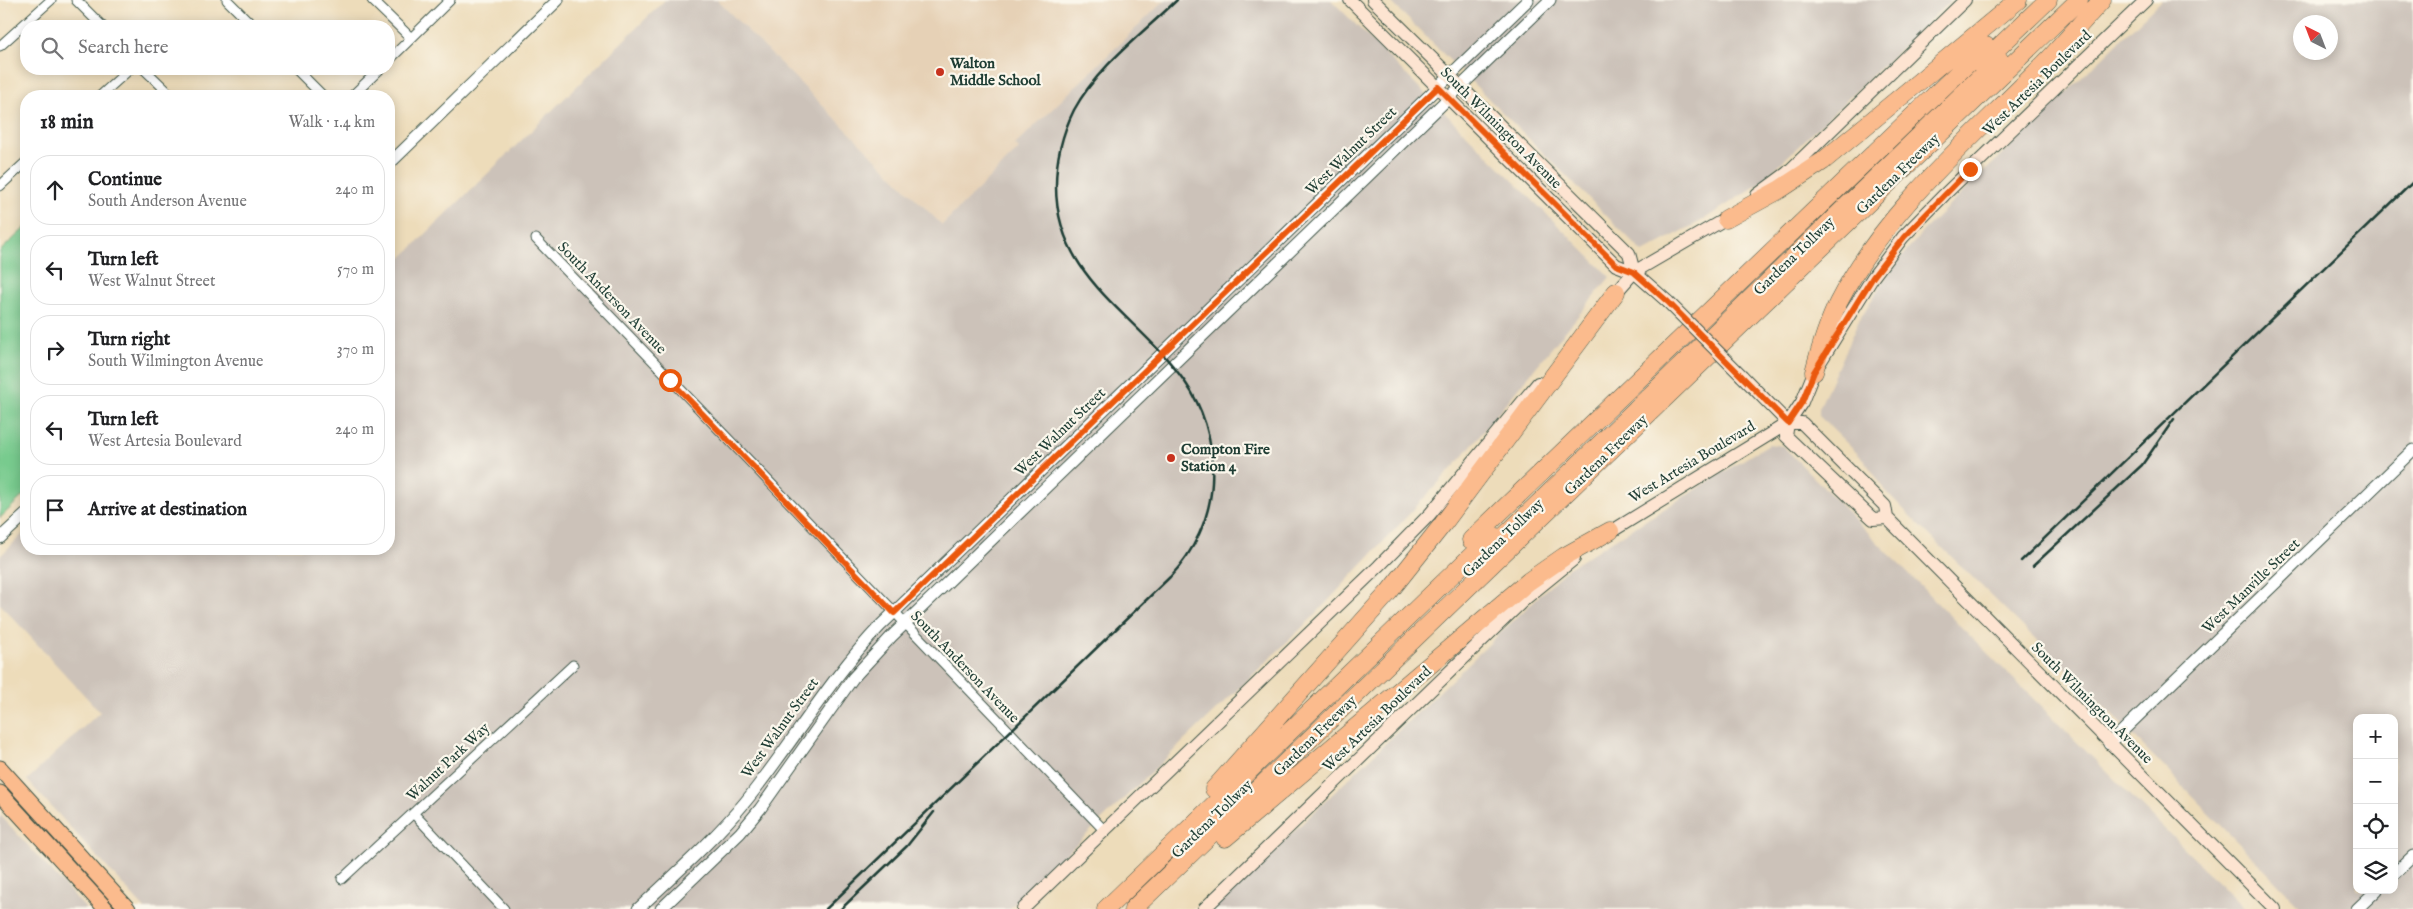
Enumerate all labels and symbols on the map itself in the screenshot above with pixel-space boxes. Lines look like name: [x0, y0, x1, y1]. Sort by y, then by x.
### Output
north arrow: [2293, 15, 2338, 60]
street label: West Artesia Boulevard: [1979, 25, 2096, 140]
place label: Walton Middle School: [949, 54, 1041, 90]
street label: South Wilmington Avenue: [1436, 63, 1566, 193]
marker: Walton Middle School: [934, 66, 946, 78]
street label: West Walnut Street: [1301, 103, 1401, 199]
street label: Gardena Freeway: [1852, 129, 1944, 219]
route end: [1959, 158, 1982, 181]
street label: Gardena Tollway: [1749, 212, 1839, 300]
street label: South Anderson Avenue: [553, 238, 671, 358]
route start: [659, 369, 682, 392]
street label: West Walnut Street: [1010, 384, 1110, 480]
street label: Gardena Freeway: [1560, 410, 1652, 500]
street label: West Artesia Boulevard: [1625, 416, 1760, 507]
place label: Compton Fire Station 4: [1181, 440, 1270, 476]
marker: Compton Fire Station 4: [1165, 452, 1177, 464]
street label: Gardena Tollway: [1458, 494, 1548, 582]
street label: West Manville Street: [2198, 534, 2304, 638]
street label: South Anderson Avenue: [906, 607, 1024, 727]
street label: South Wilmington Avenue: [2027, 638, 2157, 768]
street label: West Artesia Boulevard: [1319, 661, 1436, 776]
street label: West Walnut Street: [737, 674, 823, 782]
street label: Gardena Freeway: [1269, 691, 1361, 781]
street label: Walnut Park Way: [402, 718, 494, 805]
street label: Gardena Tollway: [1167, 775, 1257, 863]

